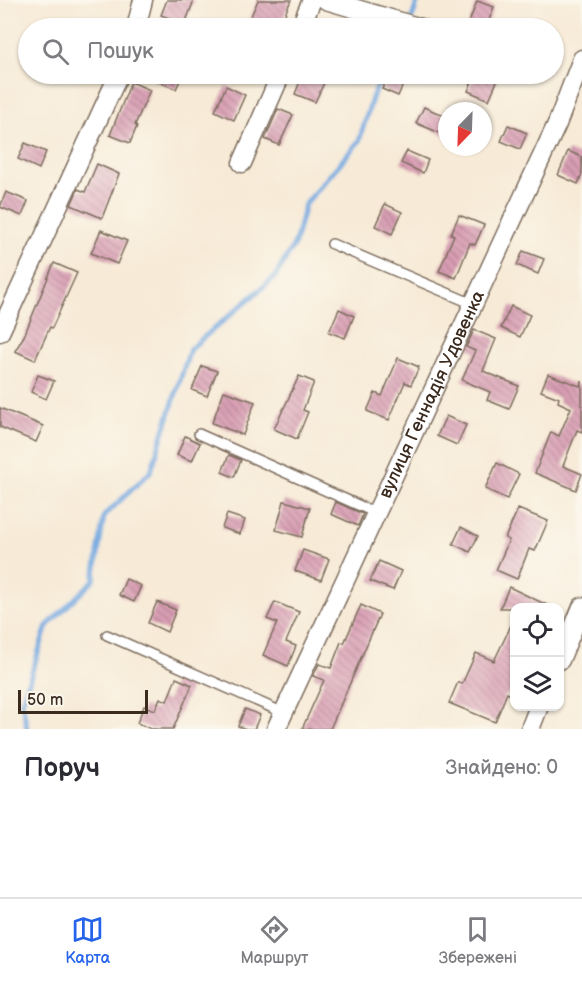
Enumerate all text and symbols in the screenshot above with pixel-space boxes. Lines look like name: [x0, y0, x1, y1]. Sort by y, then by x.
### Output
search box: [18, 18, 564, 84]
icon: search: [39, 35, 72, 68]
text: Пошук: [87, 38, 154, 65]
north arrow: [438, 102, 492, 156]
street label: вулиця Геннадія Удовенка: [374, 287, 489, 501]
map controls: [510, 603, 564, 711]
button: locate: [510, 603, 564, 657]
button: layers: [510, 657, 564, 711]
scale bar: [18, 687, 148, 714]
text: 50 m: [27, 691, 63, 710]
text: Поруч: [24, 753, 100, 784]
text: Знайдено: 0: [445, 756, 558, 780]
tab: Карта: [65, 913, 110, 968]
tab: Маршрут: [240, 913, 309, 968]
tab: Збережені: [439, 913, 517, 968]

